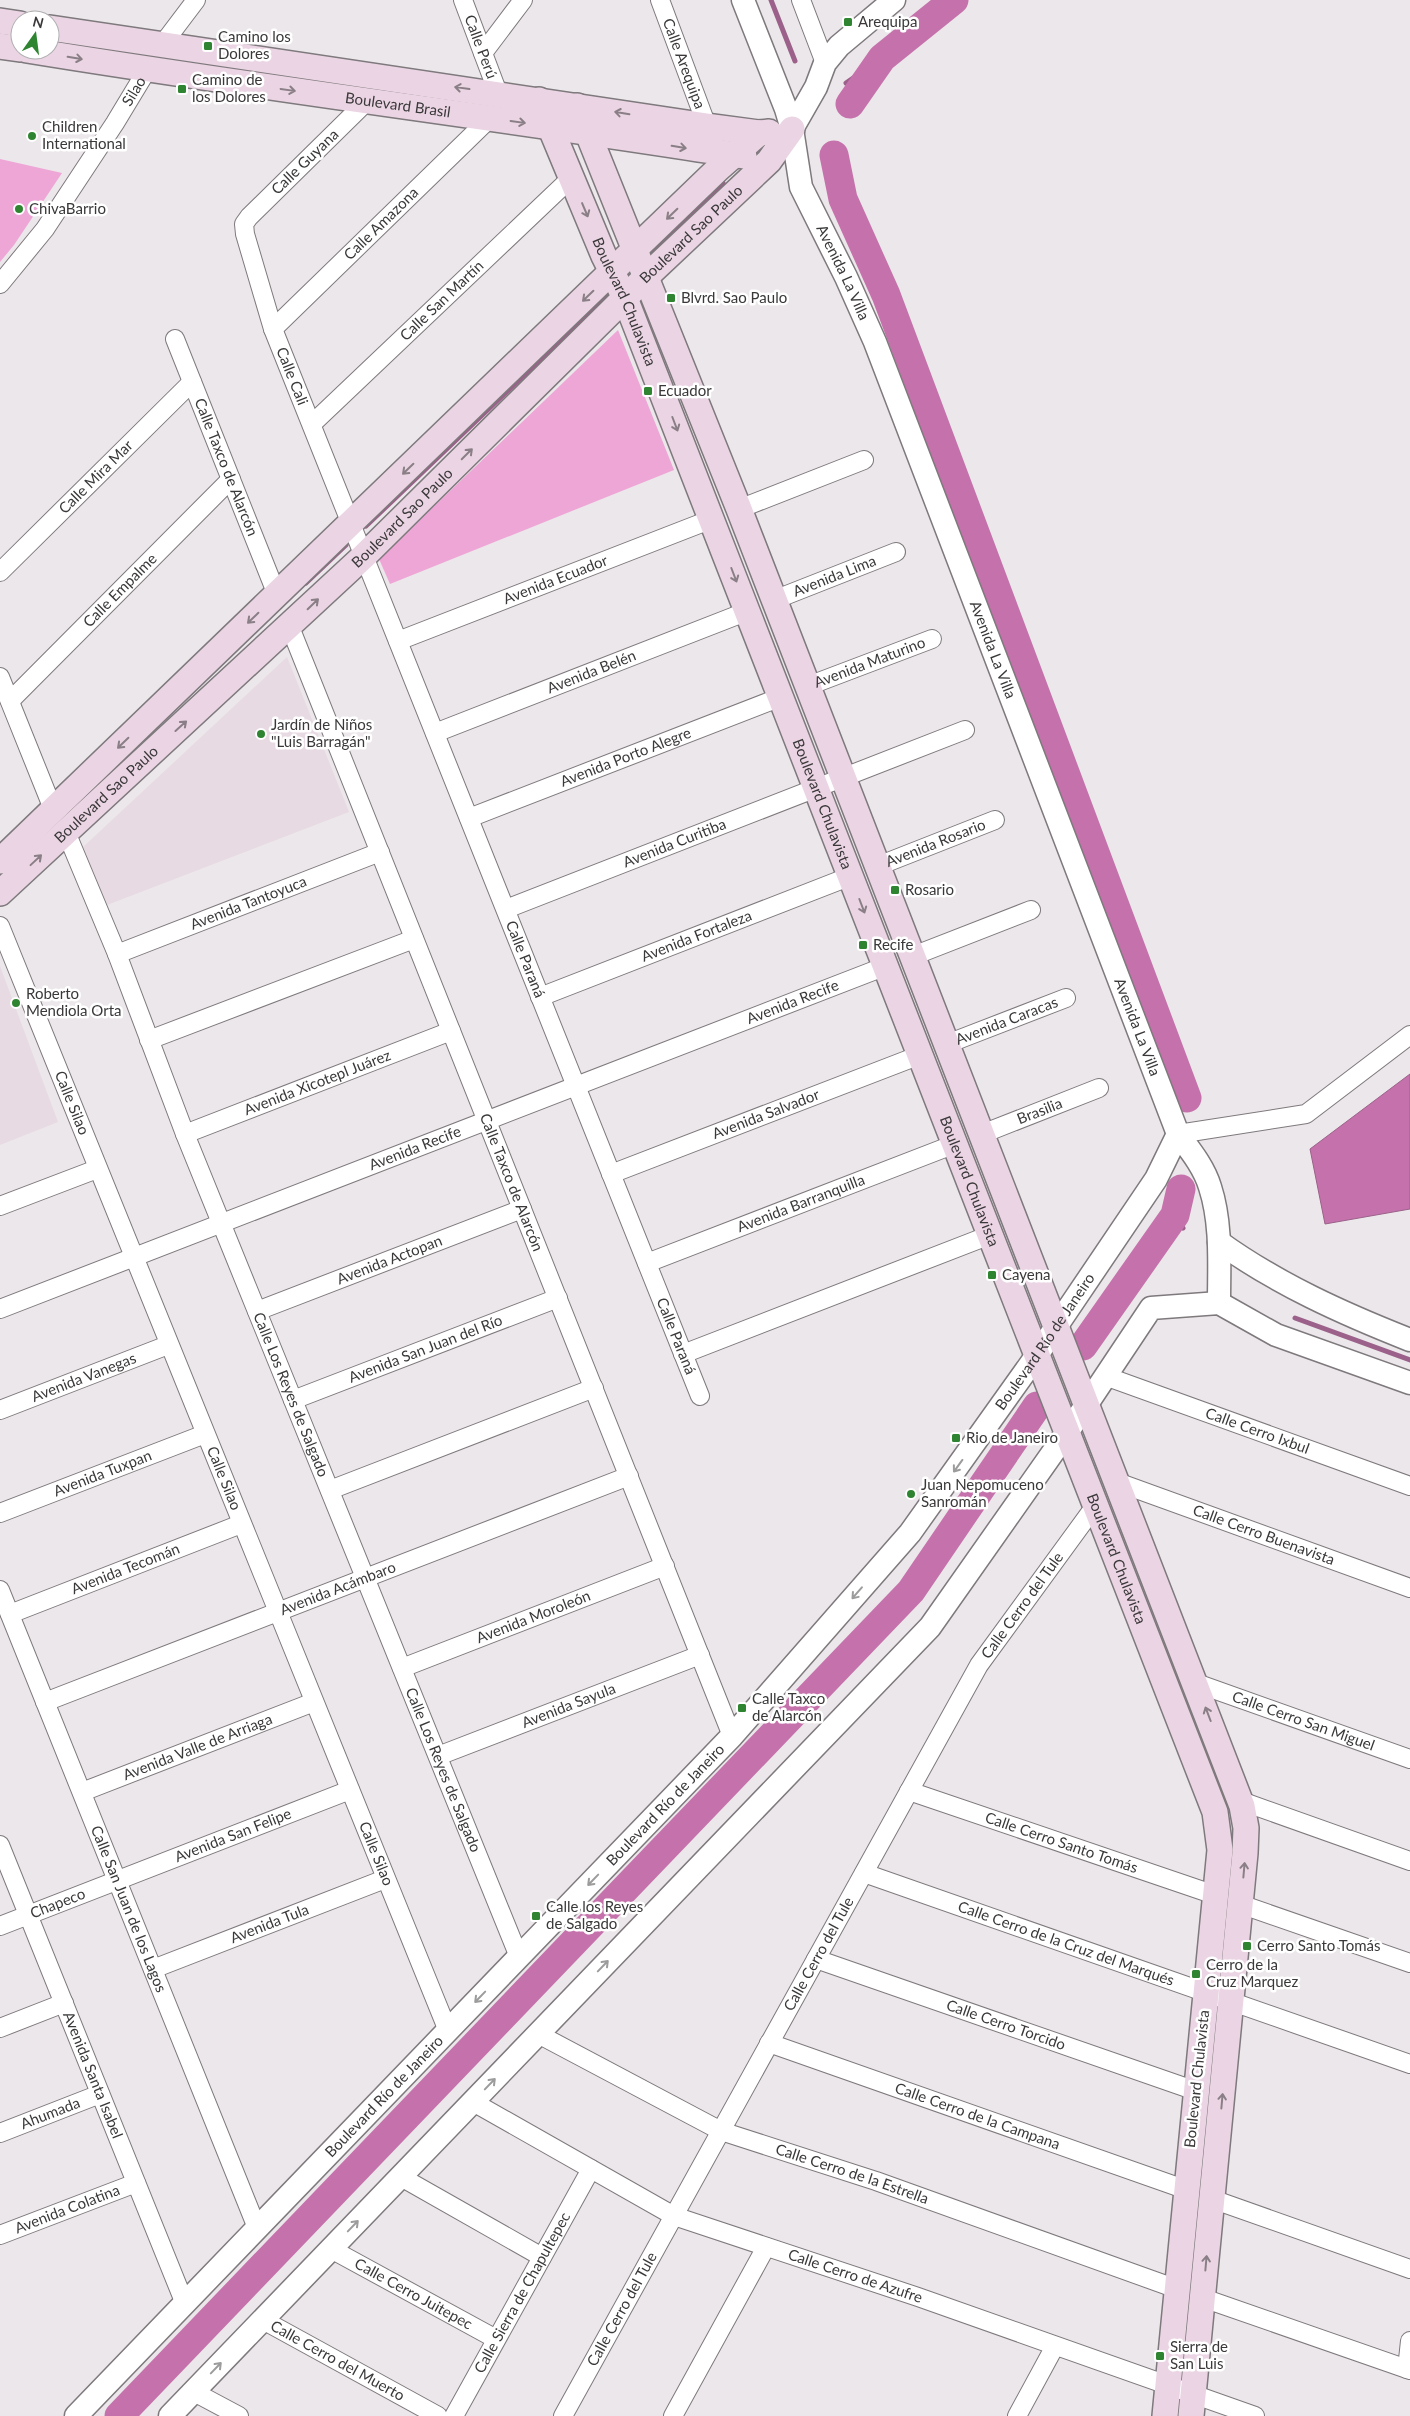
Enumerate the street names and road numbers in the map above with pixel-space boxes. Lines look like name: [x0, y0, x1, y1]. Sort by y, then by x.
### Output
street label: Calle Perú: [461, 12, 502, 81]
street label: Calle Arequipa: [660, 16, 710, 111]
street label: Silao: [117, 73, 149, 109]
street label: Boulevard Brasil: [344, 88, 452, 121]
street label: Calle Guyana: [267, 125, 342, 198]
street label: Boulevard Sao Paulo: [635, 181, 746, 286]
street label: Calle Amazona: [340, 183, 422, 263]
street label: Avenida La Villa: [813, 221, 874, 323]
street label: Boulevard Chulavista: [589, 234, 661, 368]
street label: Calle San Martín: [396, 256, 487, 344]
street label: Calle Cali: [273, 344, 313, 407]
street label: Calle Taxco de Alarcón: [191, 395, 263, 538]
street label: Calle Mira Mar: [54, 435, 136, 517]
street label: Boulevard Sao Paulo: [347, 464, 456, 571]
street label: Calle Empalme: [79, 549, 160, 630]
street label: Avenida Ecuador: [500, 550, 610, 607]
street label: Avenida Lima: [790, 551, 878, 600]
street label: Avenida La Villa: [967, 598, 1021, 701]
street label: Avenida Maturino: [811, 632, 927, 691]
street label: Avenida Belén: [544, 646, 638, 697]
street label: Avenida Porto Alegre: [557, 723, 693, 790]
street label: Boulevard Chulavista: [790, 736, 857, 871]
street label: Boulevard Sao Paulo: [50, 741, 161, 846]
street label: Avenida Curitiba: [620, 814, 728, 871]
street label: Avenida Rosario: [883, 815, 988, 870]
street label: Avenida Tantoyuca: [187, 871, 309, 933]
street label: Avenida Fortaleza: [638, 906, 754, 965]
street label: Calle Paraná: [503, 918, 550, 1000]
street label: Avenida Recife: [744, 975, 841, 1027]
street label: Avenida La Villa: [1111, 975, 1165, 1078]
street label: Avenida Caracas: [953, 992, 1060, 1048]
street label: Avenida Xicotepl Juárez: [241, 1045, 393, 1118]
street label: Calle Silao: [52, 1068, 94, 1137]
street label: Avenida Salvador: [709, 1084, 822, 1142]
street label: Brasilia: [1014, 1093, 1065, 1127]
street label: Calle Taxco de Alarcón: [477, 1111, 548, 1254]
street label: Boulevard Chulavista: [937, 1113, 1004, 1249]
street label: Avenida Recife: [366, 1121, 463, 1173]
street label: Avenida Barranquilla: [734, 1170, 867, 1235]
street label: Avenida Actopan: [334, 1231, 444, 1287]
street label: Boulevard Río de Janeiro: [991, 1269, 1098, 1413]
street label: Calle Paraná: [654, 1295, 700, 1377]
street label: Calle Los Reyes de Salgado: [250, 1309, 333, 1479]
street label: Avenida San Juan del Río: [346, 1310, 505, 1386]
street label: Avenida Vanegas: [29, 1348, 138, 1405]
street label: Calle Cerro Ixbul: [1203, 1403, 1312, 1457]
street label: Calle Silao: [204, 1443, 246, 1513]
street label: Avenida Tuxpan: [51, 1445, 154, 1500]
street label: Boulevard Chulavista: [1084, 1490, 1151, 1626]
street label: Calle Cerro Buenavista: [1191, 1500, 1337, 1568]
street label: Avenida Tecomán: [68, 1539, 182, 1597]
street label: Calle Cerro del Tule: [977, 1548, 1066, 1662]
street label: Avenida Acámbaro: [277, 1557, 398, 1618]
street label: Avenida Moroleón: [473, 1586, 593, 1646]
street label: Avenida Sayula: [519, 1678, 618, 1731]
street label: Calle Los Reyes de Salgado: [403, 1685, 486, 1855]
street label: Calle Cerro San Miguel: [1230, 1687, 1377, 1754]
street label: Avenida Valle de Arriaga: [120, 1709, 274, 1783]
street label: Boulevard Río de Janeiro: [602, 1740, 728, 1869]
street label: Avenida San Felipe: [172, 1804, 294, 1865]
street label: Calle Cerro Santo Tomás: [983, 1808, 1140, 1876]
street label: Calle Silao: [356, 1819, 398, 1888]
street label: Calle San Juan de los Lagos: [88, 1823, 171, 1995]
street label: Chapeco: [27, 1884, 88, 1921]
street label: Calle Cerro del Tule: [779, 1893, 857, 2014]
street label: Calle Cerro de la Cruz del Marqués: [956, 1897, 1177, 1989]
street label: Avenida Tula: [227, 1899, 311, 1946]
street label: Calle Cerro Torcido: [944, 1995, 1068, 2053]
street label: Avenida Santa Isabel: [60, 2009, 127, 2141]
street label: Boulevard Chulavista: [1180, 2009, 1212, 2149]
street label: Boulevard Río de Janeiro: [321, 2031, 446, 2160]
street label: Calle Cerro de la Campana: [893, 2078, 1063, 2153]
street label: Ahumada: [18, 2093, 82, 2132]
street label: Calle Cerro de la Estrella: [774, 2139, 931, 2207]
street label: Avenida Colatina: [12, 2180, 122, 2237]
street label: Calle Sierra de Chapultepec: [470, 2209, 573, 2376]
street label: Calle Cerro de Azufre: [786, 2245, 925, 2306]
street label: Calle Cerro del Tule: [582, 2249, 660, 2369]
street label: Calle Cerro Juitepec: [352, 2254, 476, 2333]
street label: Calle Cerro del Muerto: [268, 2316, 408, 2404]

